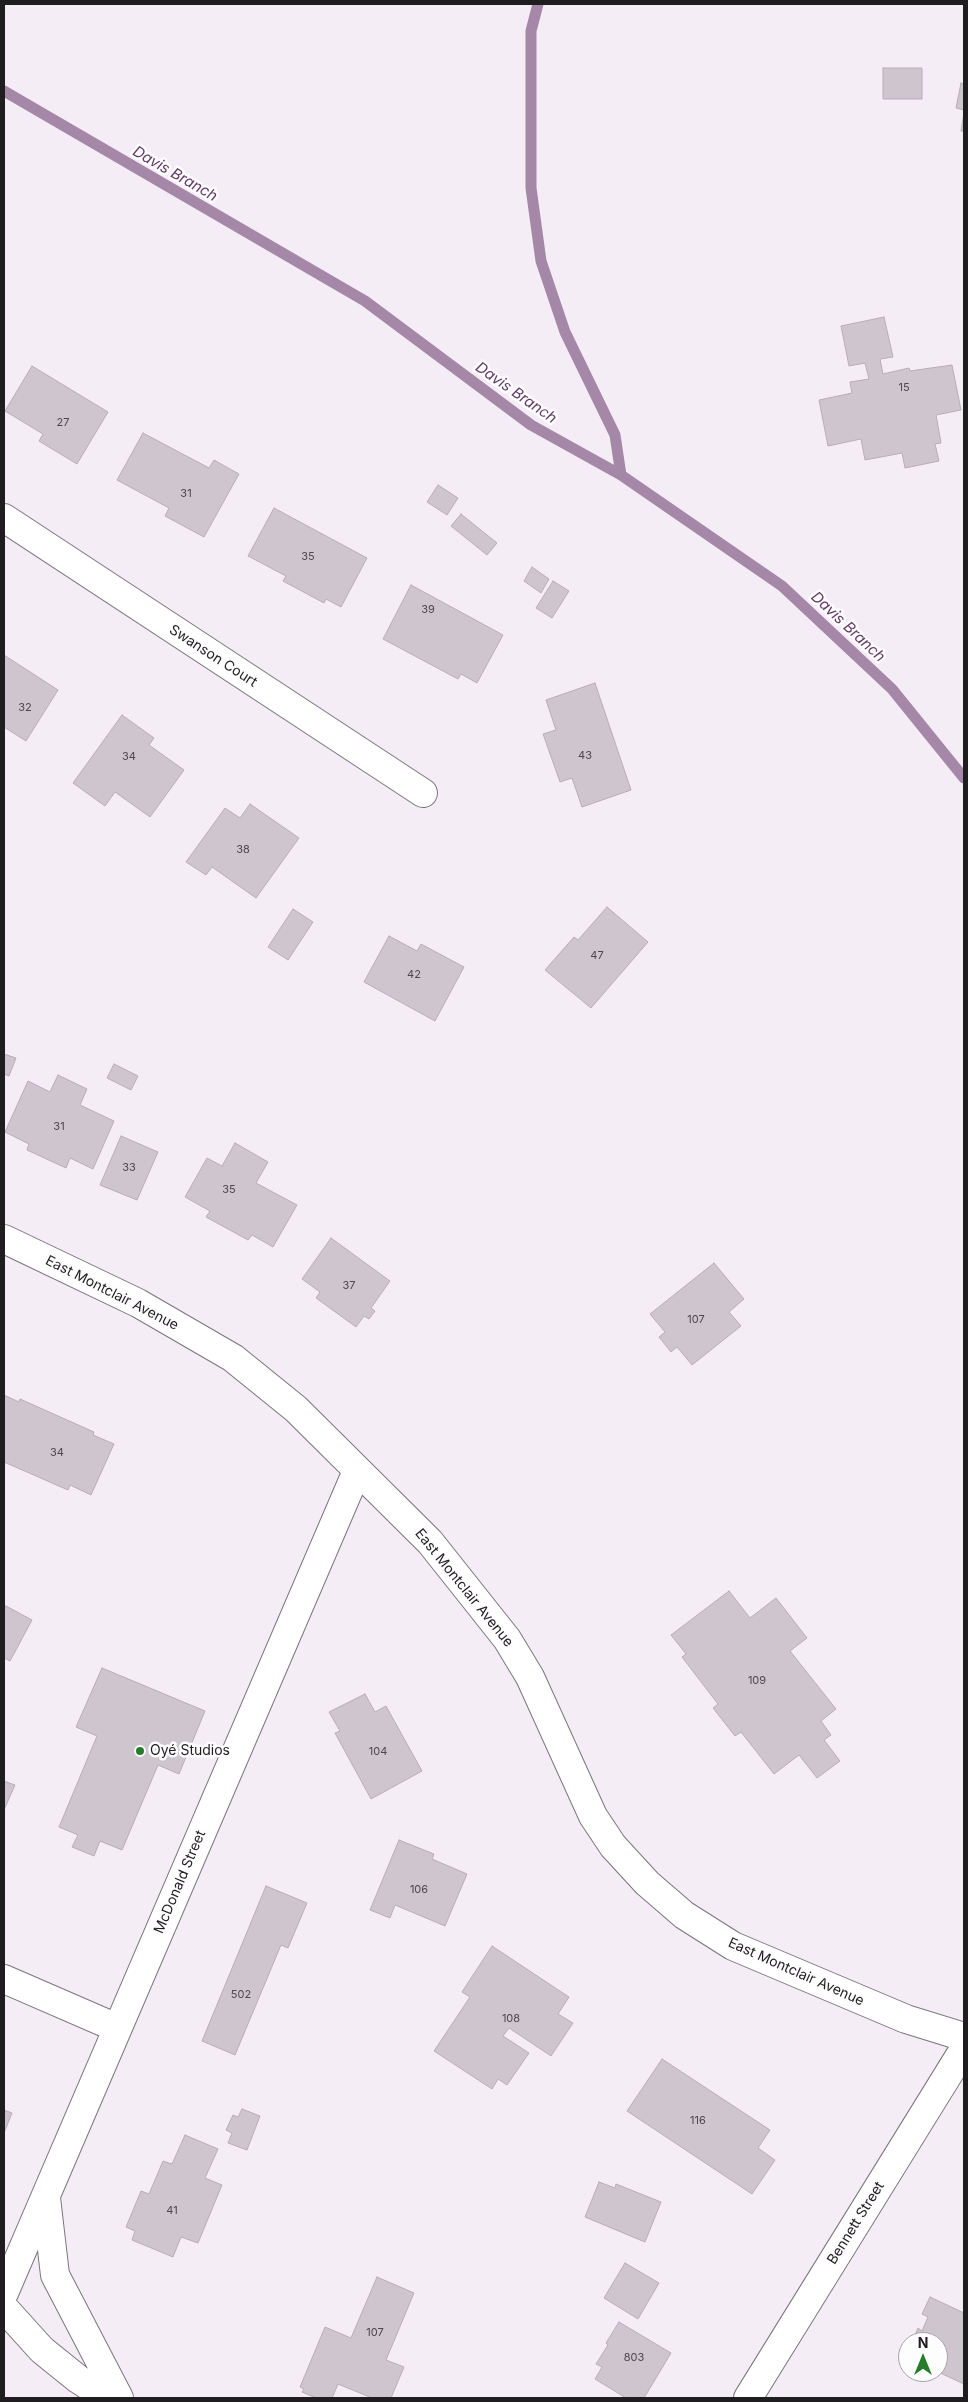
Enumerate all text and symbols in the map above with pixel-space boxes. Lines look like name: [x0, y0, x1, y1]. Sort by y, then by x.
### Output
water label: Davis Branch: [129, 143, 221, 205]
water label: Davis Branch: [472, 358, 560, 428]
house number: 15: [898, 381, 910, 395]
house number: 27: [57, 416, 69, 430]
house number: 31: [180, 487, 192, 501]
house number: 35: [301, 550, 315, 564]
water label: Davis Branch: [807, 588, 889, 666]
house number: 39: [421, 603, 435, 617]
street label: Swanson Court: [166, 621, 260, 691]
house number: 32: [18, 701, 32, 715]
house number: 43: [578, 749, 592, 763]
house number: 34: [122, 750, 136, 764]
house number: 38: [236, 843, 250, 857]
house number: 47: [590, 949, 604, 963]
house number: 42: [407, 968, 421, 982]
house number: 31: [53, 1120, 65, 1134]
house number: 33: [122, 1161, 136, 1175]
house number: 35: [222, 1183, 236, 1197]
street label: East Montclair Avenue: [43, 1252, 181, 1334]
house number: 37: [342, 1279, 356, 1293]
house number: 107: [687, 1313, 705, 1327]
house number: 34: [50, 1446, 64, 1460]
street label: East Montclair Avenue: [411, 1526, 517, 1650]
house number: 109: [748, 1674, 766, 1688]
place label: Oyé Studios: [150, 1743, 230, 1759]
marker: Oyé Studios: [134, 1745, 146, 1757]
house number: 104: [369, 1745, 387, 1759]
street label: McDonald Street: [151, 1828, 209, 1936]
house number: 106: [410, 1883, 428, 1897]
street label: East Montclair Avenue: [725, 1934, 867, 2010]
house number: 502: [231, 1988, 251, 2002]
house number: 108: [502, 2012, 520, 2026]
house number: 116: [690, 2114, 706, 2128]
street label: Bennett Street: [824, 2179, 888, 2267]
house number: 41: [166, 2204, 178, 2218]
house number: 107: [366, 2326, 384, 2340]
north arrow: [898, 2332, 948, 2382]
text: N: [918, 2334, 928, 2351]
house number: 803: [624, 2351, 644, 2365]

